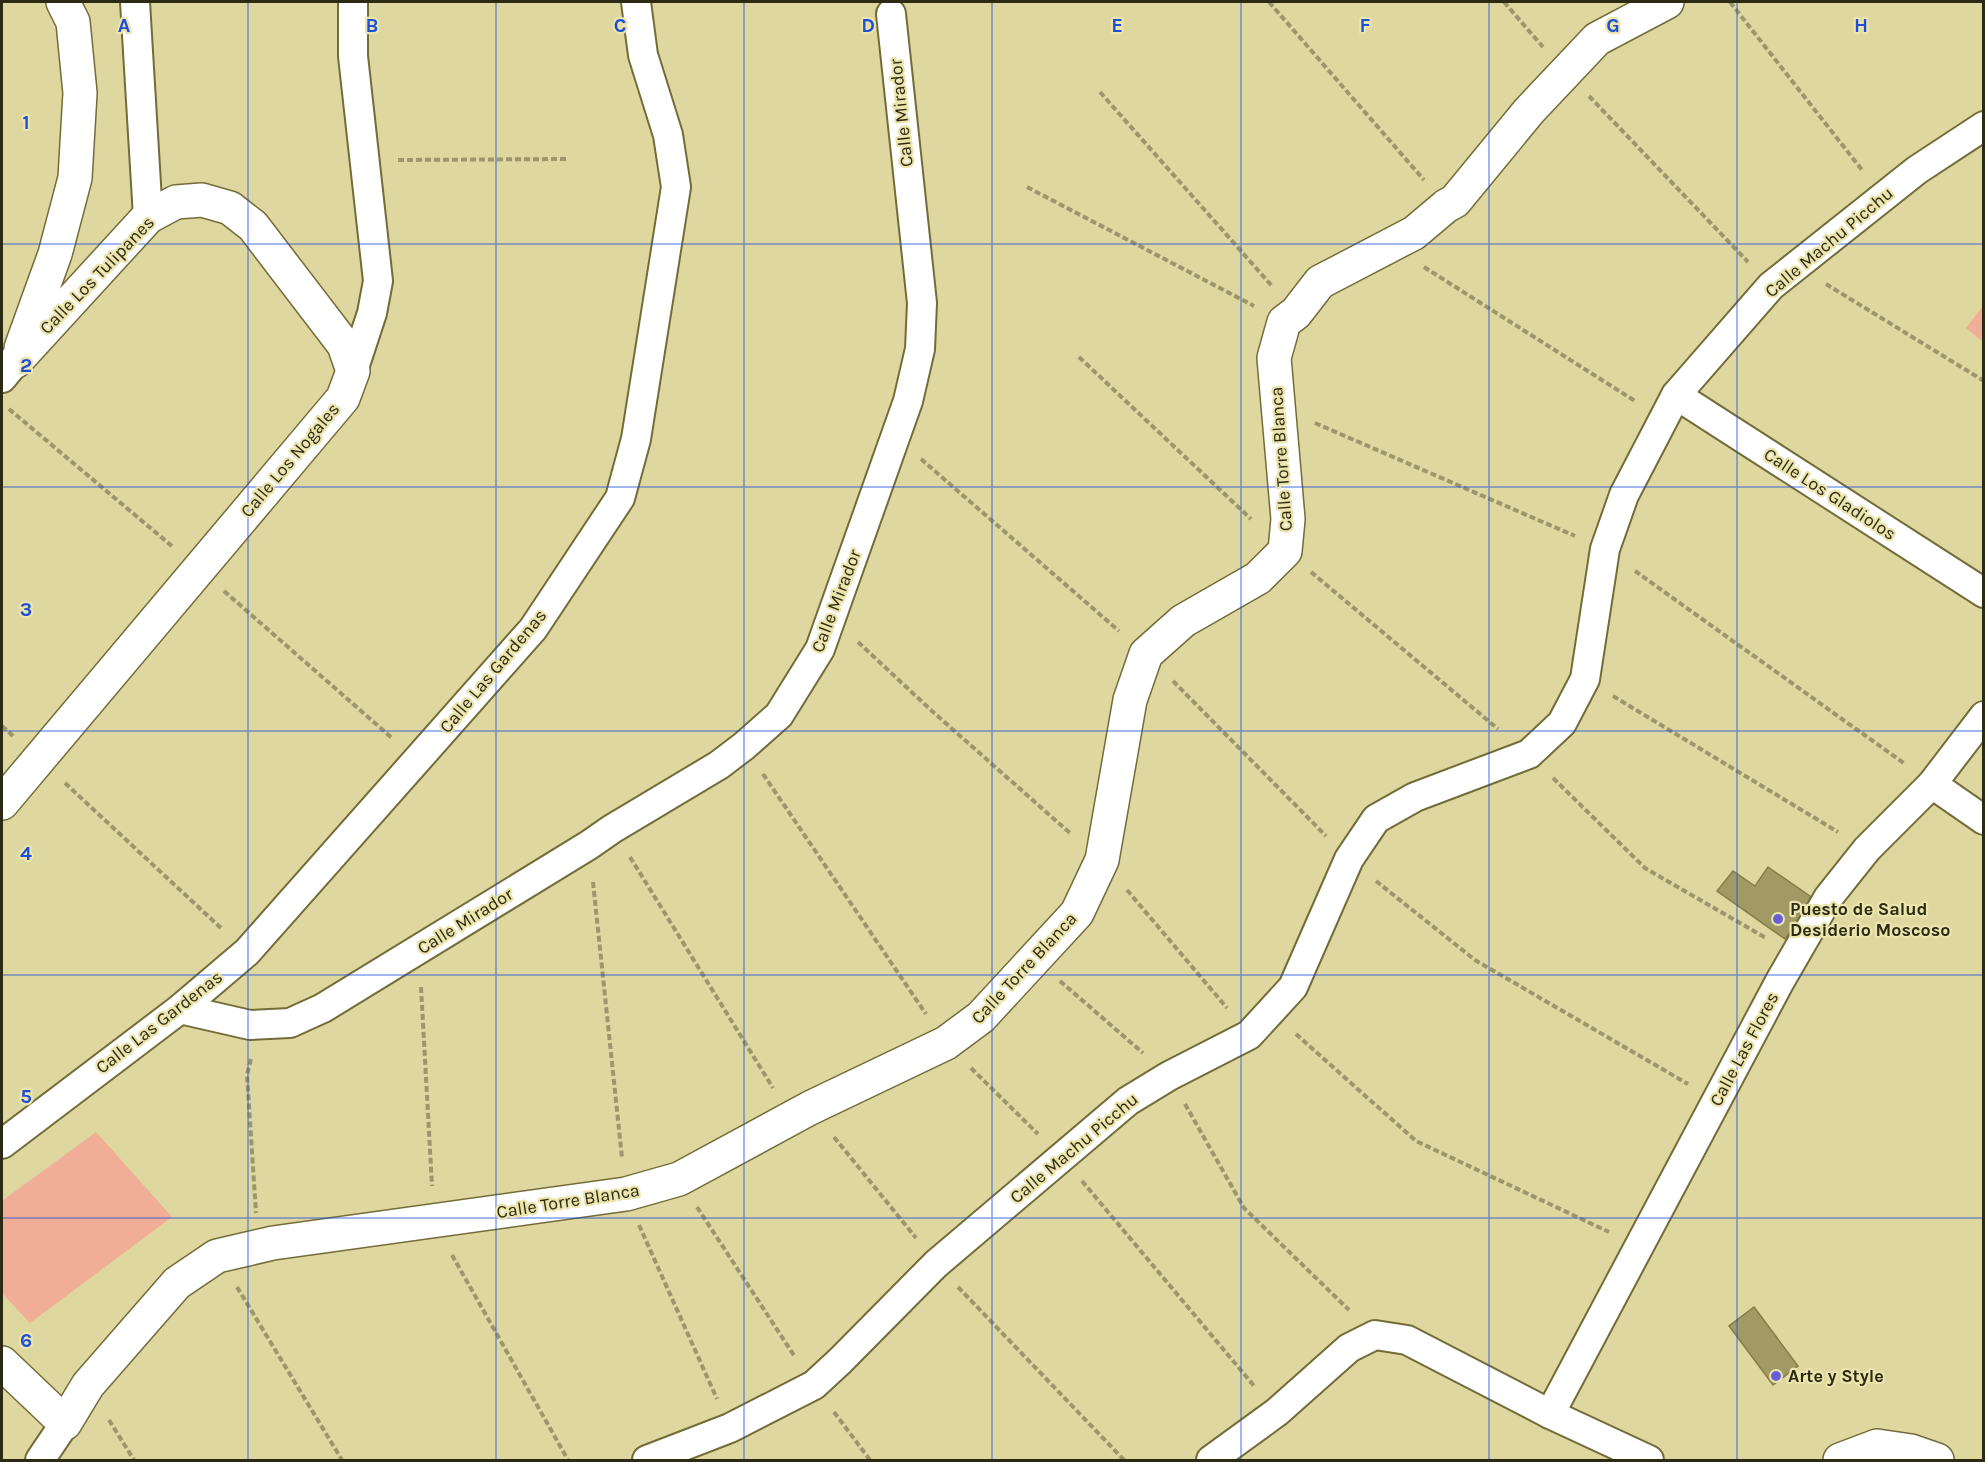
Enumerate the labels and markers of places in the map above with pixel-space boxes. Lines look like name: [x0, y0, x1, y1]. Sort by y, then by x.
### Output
place label: Puesto de Salud Desiderio Moscoso: [1790, 898, 1950, 941]
marker: Puesto de Salud Desiderio Moscoso: [1771, 912, 1785, 926]
place label: Arte y Style: [1788, 1365, 1884, 1387]
marker: Arte y Style: [1769, 1369, 1783, 1383]

